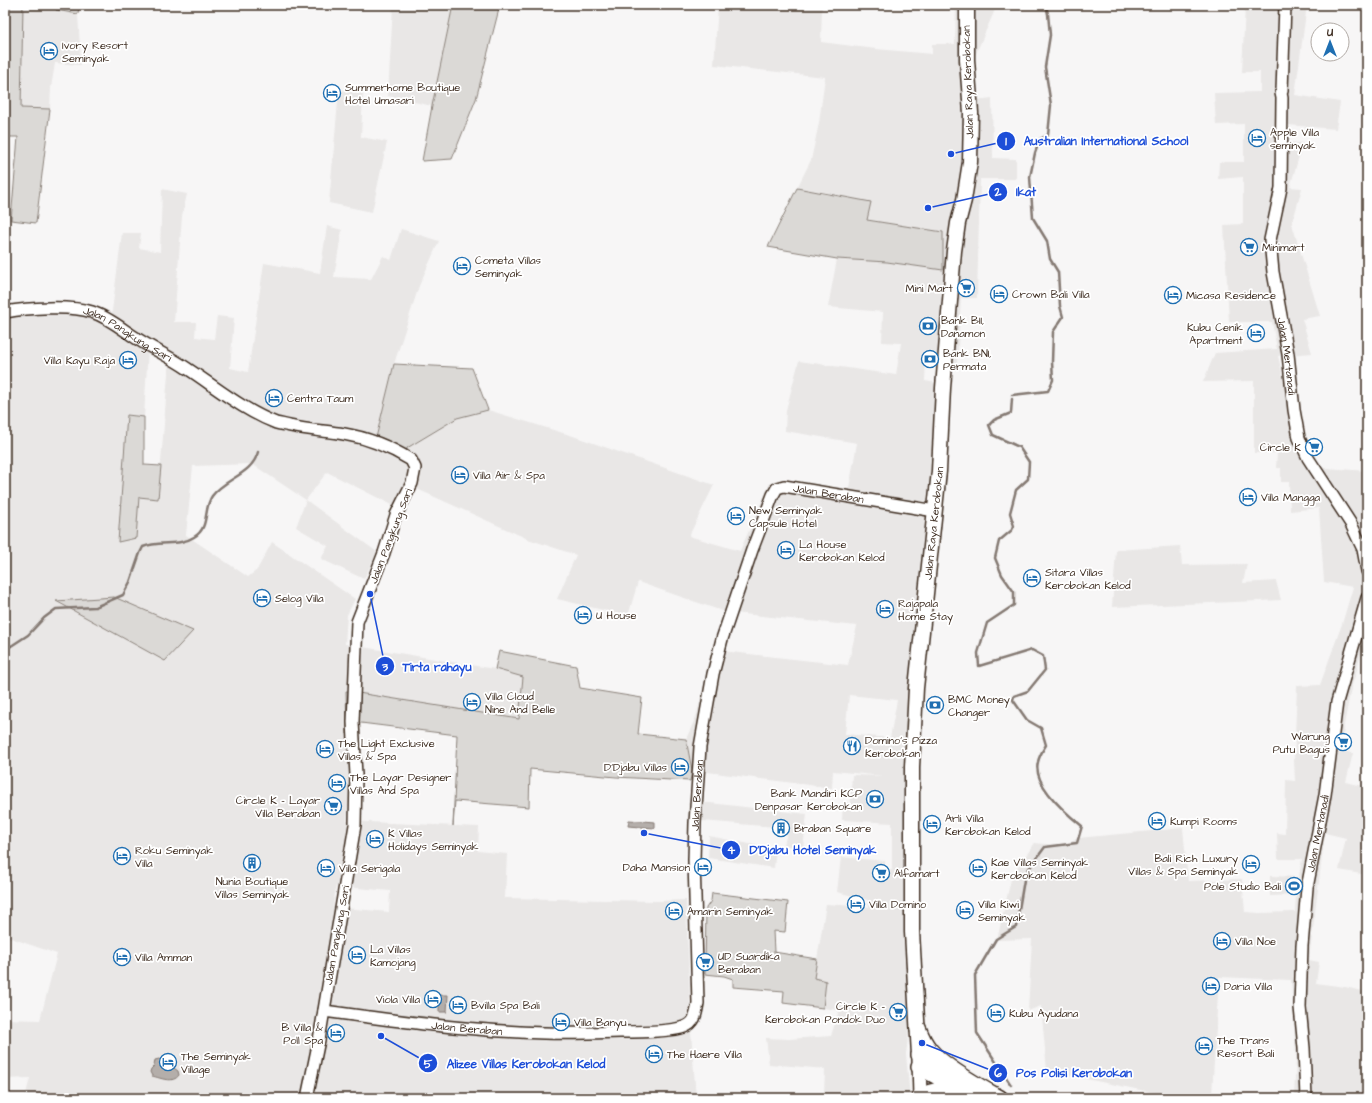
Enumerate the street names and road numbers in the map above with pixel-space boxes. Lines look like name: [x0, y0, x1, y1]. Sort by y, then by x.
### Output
street label: Jalan Raya Kerobokan: [959, 25, 978, 139]
street label: Jalan Pangkung Sari: [82, 303, 175, 365]
street label: Jalan Mertanadi: [1274, 316, 1300, 396]
street label: Jalan Raya Kerobokan: [920, 466, 947, 580]
street label: Jalan Beraban: [792, 480, 866, 507]
street label: Jalan Pangkung Sari: [366, 486, 417, 586]
street label: Jalan Beraban: [687, 759, 707, 831]
street label: Jalan Mertanadi: [1303, 793, 1332, 873]
street label: Jalan Pangkung Sari: [321, 884, 354, 986]
street label: Jalan Beraban: [431, 1017, 504, 1039]

